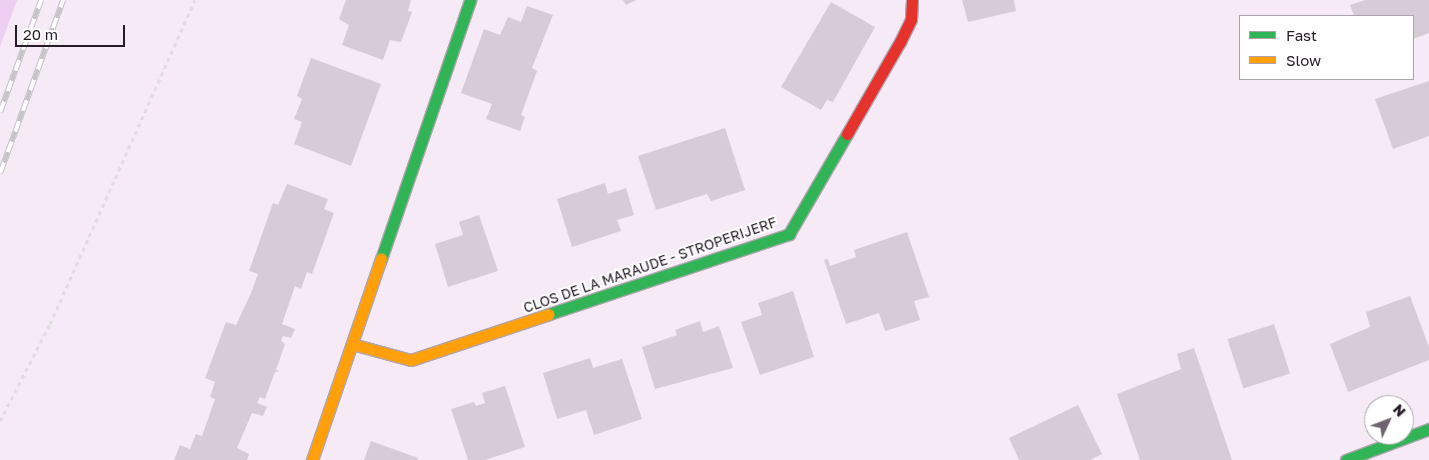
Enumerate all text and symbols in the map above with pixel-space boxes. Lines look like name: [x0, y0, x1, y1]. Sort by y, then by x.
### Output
scale bar: [18, 15, 128, 47]
legend: [1239, 15, 1414, 80]
text: 20 m: [23, 25, 58, 43]
text: Fast: [1286, 26, 1317, 44]
text: Slow: [1286, 51, 1321, 69]
street label: CLOS DE LA MARAUDE - STROPERIJERF: [521, 214, 779, 316]
north arrow: [1364, 395, 1414, 445]
text: N: [1390, 400, 1409, 420]

